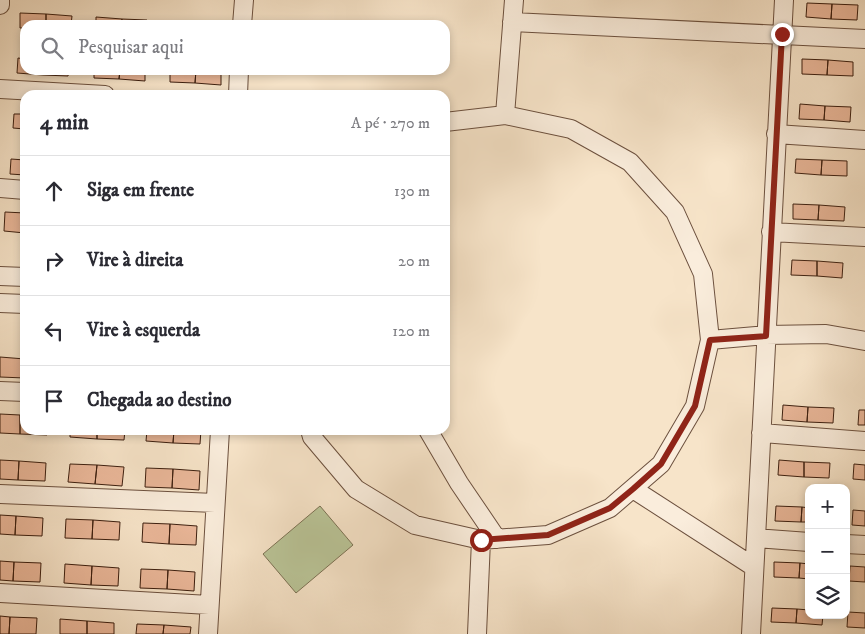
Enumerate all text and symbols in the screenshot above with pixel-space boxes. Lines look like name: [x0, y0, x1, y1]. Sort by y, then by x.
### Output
search box: [20, 20, 450, 75]
route end: [771, 23, 794, 46]
icon: search: [38, 34, 66, 62]
text: Pesquisar aqui: [78, 36, 184, 59]
text: 4 min: [40, 110, 89, 136]
text: A pé · 270 m: [351, 113, 430, 133]
icon: ahead: [40, 177, 68, 205]
text: Siga em frente: [87, 179, 194, 202]
text: 130 m: [394, 181, 430, 201]
icon: right: [40, 247, 68, 275]
text: Vire à direita: [87, 249, 183, 272]
text: 20 m: [398, 251, 430, 271]
icon: left: [40, 317, 68, 345]
text: Vire à esquerda: [87, 319, 200, 342]
text: 120 m: [392, 321, 430, 341]
icon: arrive: [40, 387, 68, 415]
text: Chegada ao destino: [87, 389, 232, 412]
map controls: [805, 484, 850, 619]
button: +: [805, 484, 850, 529]
route start: [470, 529, 493, 552]
button: −: [805, 529, 850, 574]
button: layers: [805, 574, 850, 619]

